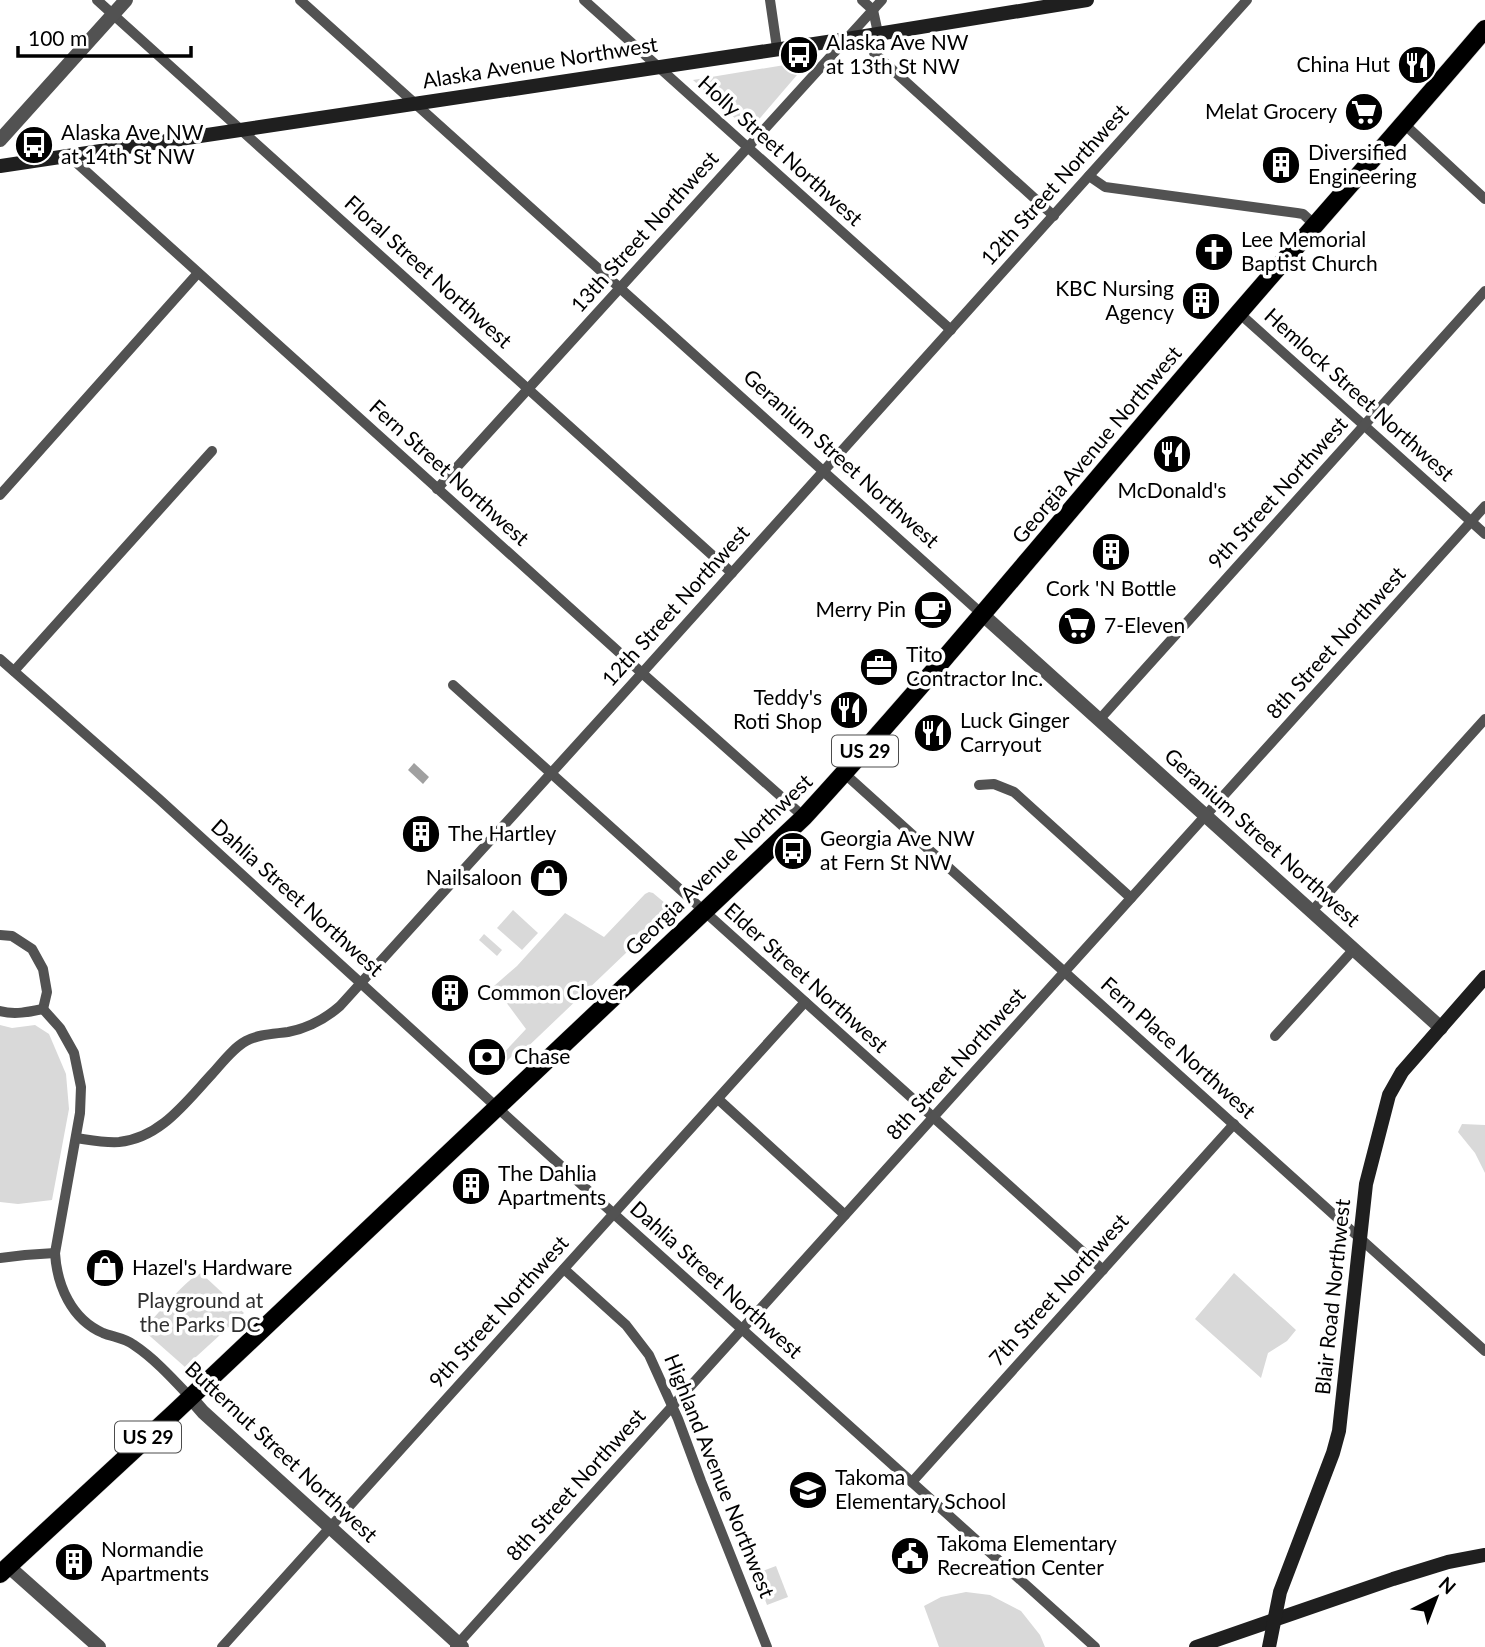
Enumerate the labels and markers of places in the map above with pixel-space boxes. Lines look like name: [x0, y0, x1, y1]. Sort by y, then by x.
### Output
place label: Alaska Ave NW at 13th St NW: [826, 29, 969, 78]
bus stop icon: Alaska Ave NW at 13th St NW: [778, 34, 820, 76]
restaurant icon: China Hut: [1396, 44, 1438, 86]
place label: China Hut: [1297, 51, 1390, 76]
supermarket icon: Melat Grocery: [1343, 91, 1385, 133]
place label: Melat Grocery: [1205, 98, 1337, 123]
place label: Alaska Ave NW at 14th St NW: [61, 119, 204, 168]
bus stop icon: Alaska Ave NW at 14th St NW: [13, 124, 55, 166]
place label: Diversified Engineering: [1308, 139, 1417, 188]
building icon: Diversified Engineering: [1260, 144, 1302, 186]
place label: Lee Memorial Baptist Church: [1241, 226, 1378, 275]
church icon: Lee Memorial Baptist Church: [1193, 231, 1235, 273]
place label: KBC Nursing Agency: [1055, 275, 1174, 324]
building icon: KBC Nursing Agency: [1180, 280, 1222, 322]
restaurant icon: McDonald's: [1151, 433, 1193, 475]
place label: McDonald's: [1118, 477, 1226, 502]
building icon: Cork 'N Bottle: [1090, 531, 1132, 573]
place label: Cork 'N Bottle: [1046, 575, 1176, 600]
cafe icon: Merry Pin: [912, 589, 954, 631]
place label: Merry Pin: [815, 596, 906, 621]
supermarket icon: 7-Eleven: [1056, 605, 1098, 647]
place label: 7-Eleven: [1104, 612, 1185, 637]
place label: Tito Contractor Inc.: [906, 641, 1043, 690]
office icon: Tito Contractor Inc.: [858, 646, 900, 688]
place label: Teddy's Roti Shop: [733, 684, 822, 733]
restaurant icon: Teddy's Roti Shop: [828, 689, 870, 731]
place label: Luck Ginger Carryout: [960, 707, 1070, 756]
restaurant icon: Luck Ginger Carryout: [912, 712, 954, 754]
building icon: The Hartley: [400, 813, 442, 855]
place label: The Hartley: [448, 820, 557, 845]
place label: Georgia Ave NW at Fern St NW: [820, 825, 975, 874]
bus stop icon: Georgia Ave NW at Fern St NW: [772, 830, 814, 872]
shop icon: Nailsaloon: [528, 857, 570, 899]
place label: Nailsaloon: [426, 864, 522, 889]
building icon: Common Clover: [429, 972, 471, 1014]
place label: Common Clover: [477, 979, 626, 1004]
bank icon: Chase: [466, 1036, 508, 1078]
place label: Chase: [514, 1043, 570, 1068]
place label: The Dahlia Apartments: [498, 1160, 606, 1209]
building icon: The Dahlia Apartments: [450, 1165, 492, 1207]
shop icon: Hazel's Hardware: [84, 1247, 126, 1289]
place label: Hazel's Hardware: [132, 1254, 292, 1279]
place label: Takoma Elementary School: [835, 1464, 1006, 1513]
school or university icon: Takoma Elementary School: [787, 1469, 829, 1511]
place label: Takoma Elementary Recreation Center: [937, 1530, 1117, 1579]
public building icon: Takoma Elementary Recreation Center: [889, 1535, 931, 1577]
place label: Normandie Apartments: [101, 1536, 209, 1585]
building icon: Normandie Apartments: [53, 1541, 95, 1583]

